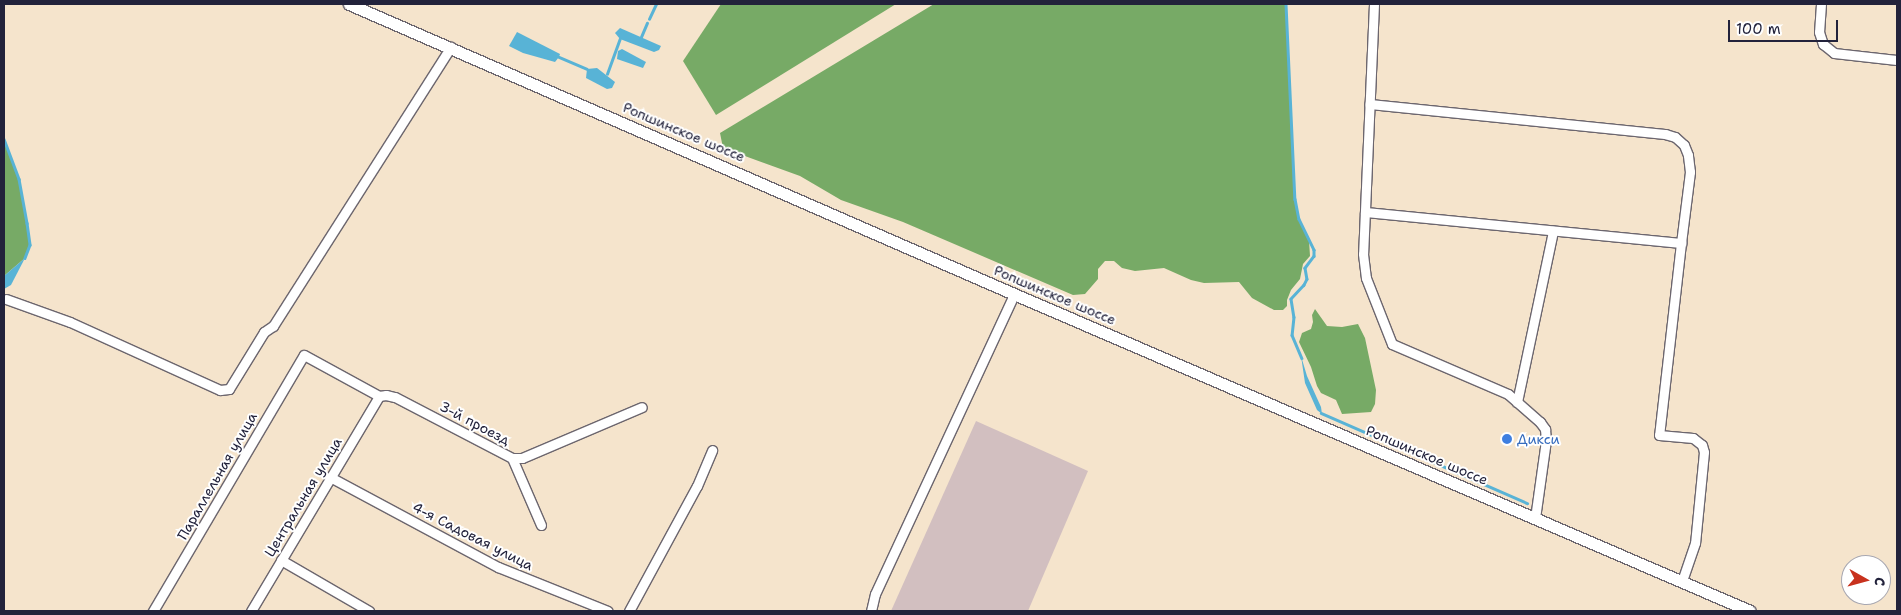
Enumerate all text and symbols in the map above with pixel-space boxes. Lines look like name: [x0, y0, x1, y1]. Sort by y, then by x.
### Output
scale bar: [1731, 10, 1841, 42]
text: 100 m: [1736, 19, 1781, 39]
street label: Ропшинское шоссе: [620, 99, 748, 165]
street label: Ропшинское шоссе: [991, 262, 1119, 328]
street label: 3-й проезд: [437, 397, 513, 449]
street label: Параллельная улица: [174, 409, 260, 543]
street label: Ропшинское шоссе: [1363, 422, 1491, 488]
place label: Дикси: [1517, 431, 1560, 447]
marker: Дикси: [1501, 433, 1513, 445]
street label: Центральная улица: [261, 434, 345, 560]
street label: 4-я Садовая улица: [410, 498, 536, 574]
north arrow: [1841, 555, 1891, 605]
text: С: [1870, 576, 1889, 587]

